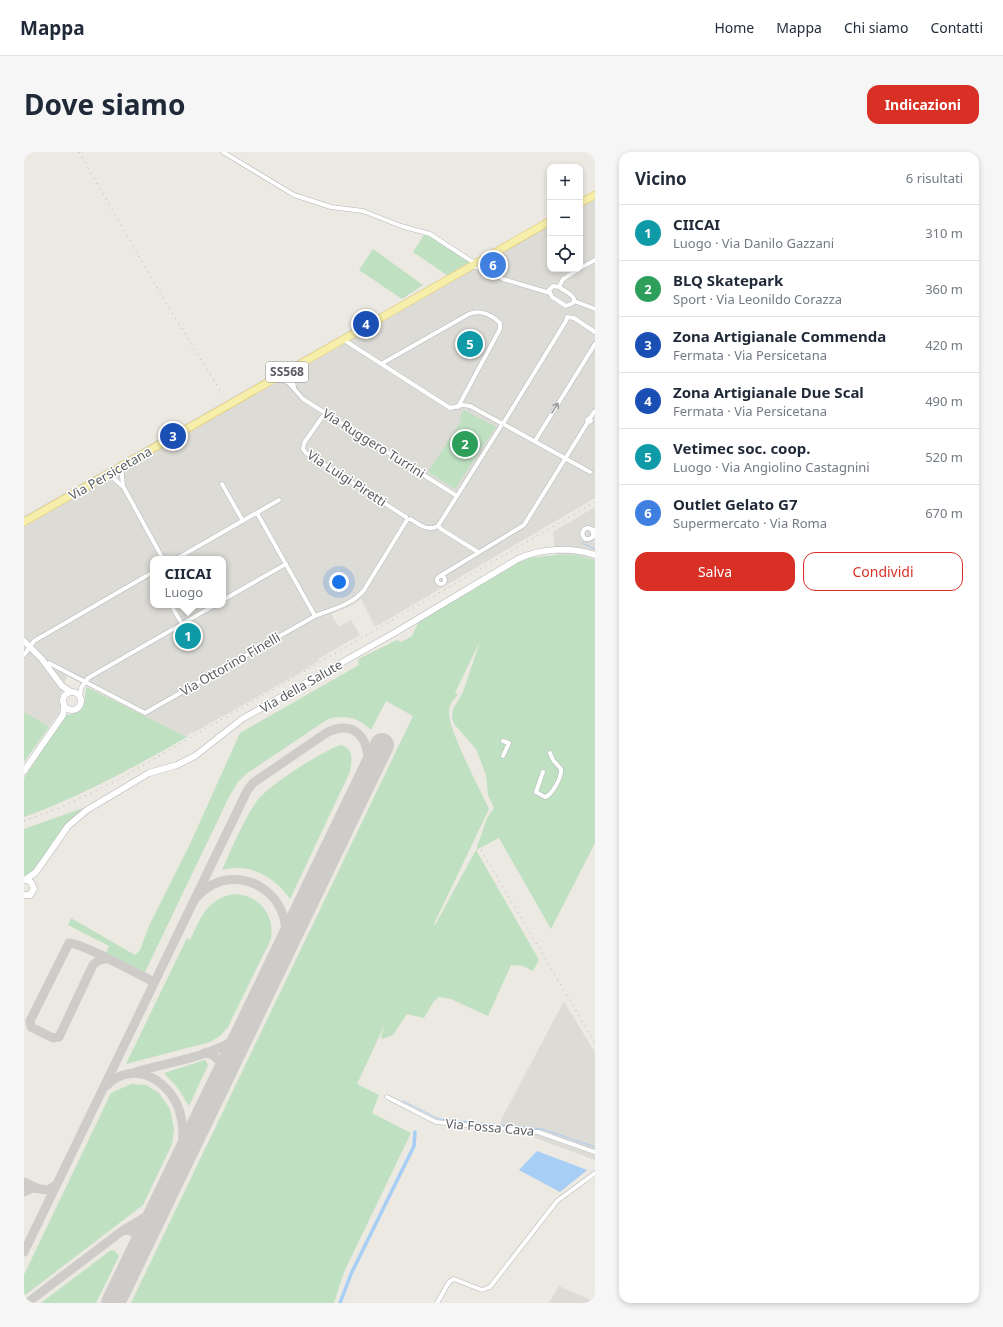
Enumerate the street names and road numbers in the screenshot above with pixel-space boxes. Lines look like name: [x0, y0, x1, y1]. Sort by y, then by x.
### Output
road number: SS568: [266, 362, 308, 382]
street label: Via Ruggero Turrini: [319, 404, 429, 482]
street label: Via Persicetana: [65, 442, 155, 504]
street label: Via Luigi Piretti: [304, 446, 390, 510]
street label: Via Ottorino Finelli: [177, 628, 283, 700]
street label: Via della Salute: [256, 655, 346, 717]
street label: Via Fossa Cava: [445, 1114, 535, 1140]

